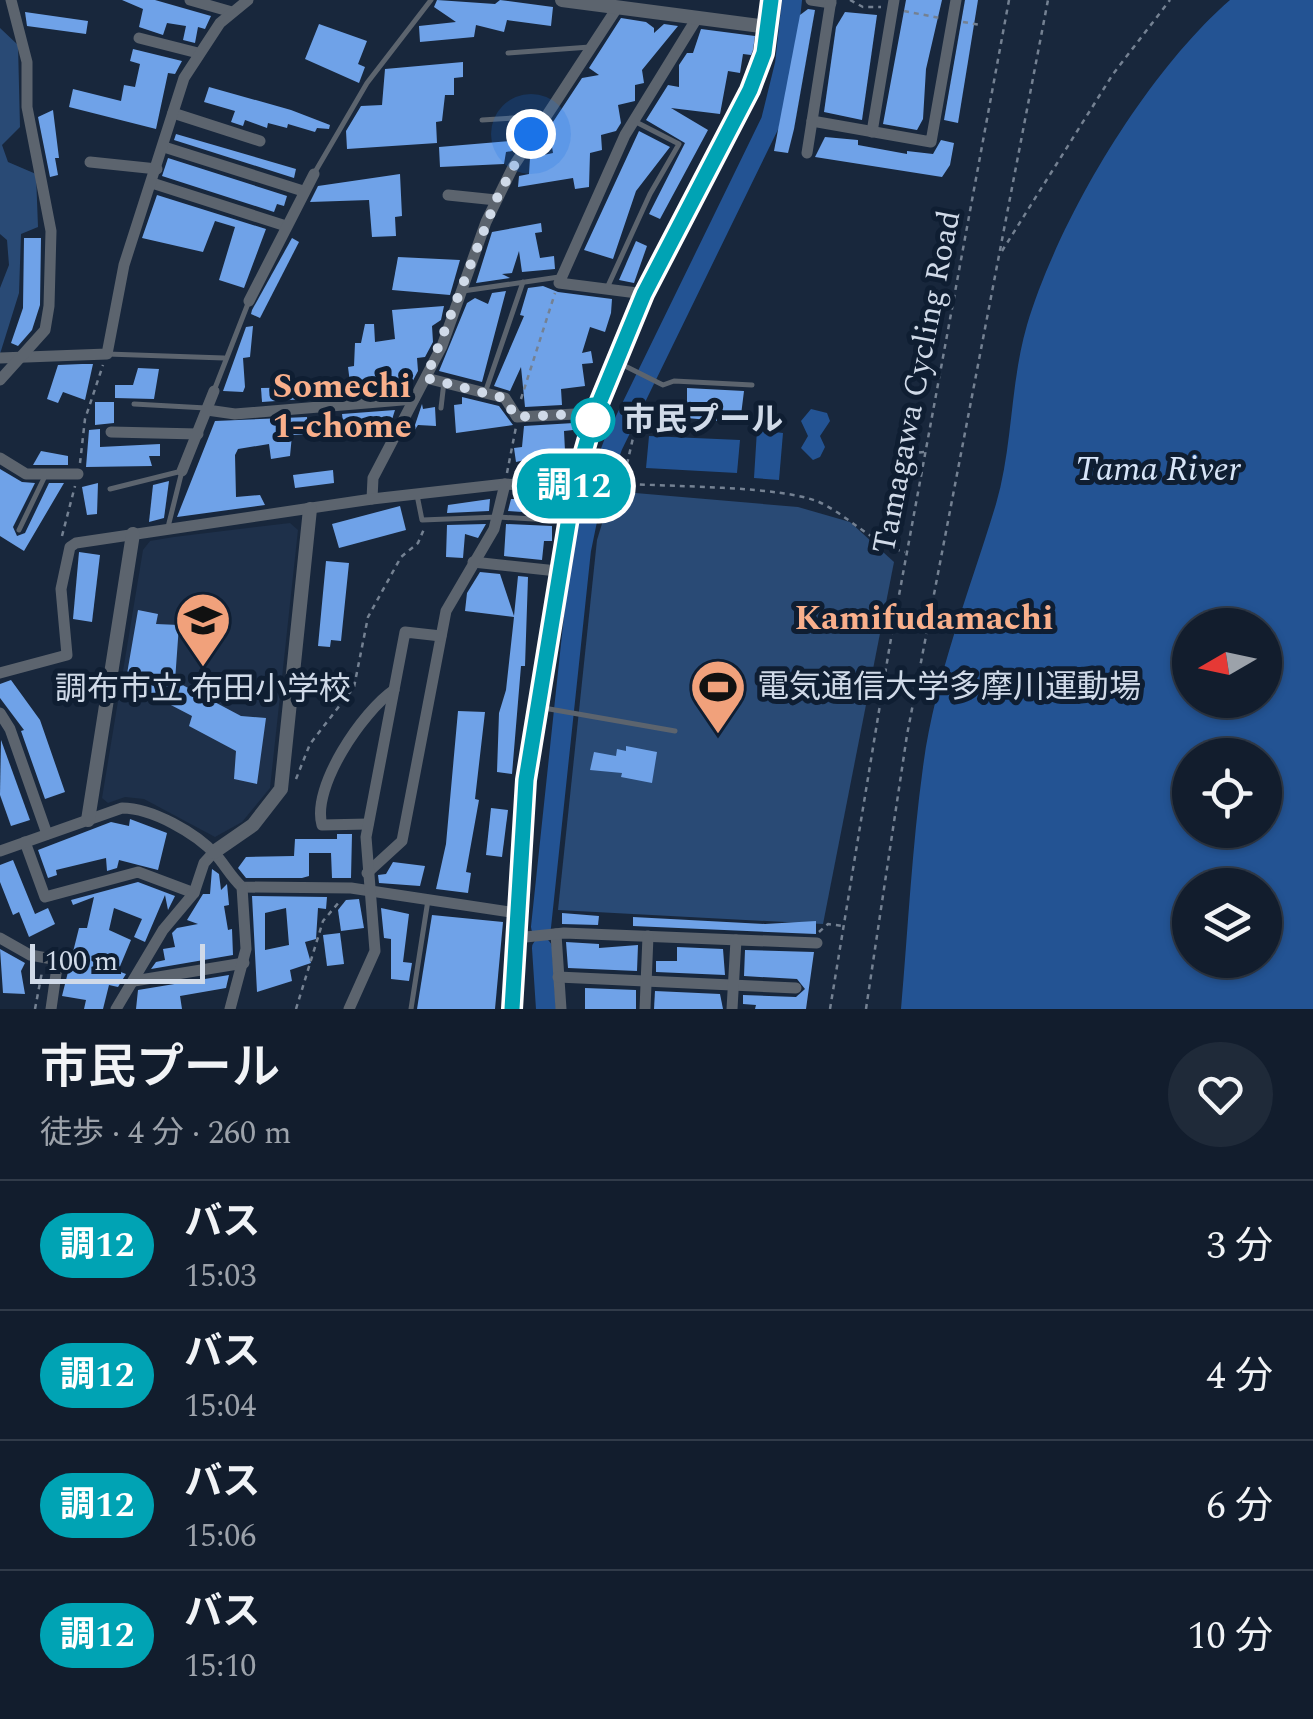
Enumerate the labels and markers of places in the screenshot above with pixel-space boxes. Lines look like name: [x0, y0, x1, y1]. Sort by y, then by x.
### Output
place label: 市民プール: [623, 396, 783, 445]
marker: 市民プール: [572, 399, 614, 441]
school or university icon: 調布市立 布田小学校: [173, 590, 233, 669]
sports icon: 電気通信大学多摩川運動場: [688, 657, 748, 736]
place label: 電気通信大学多摩川運動場: [757, 663, 1141, 712]
place label: 調布市立 布田小学校: [55, 665, 351, 714]

